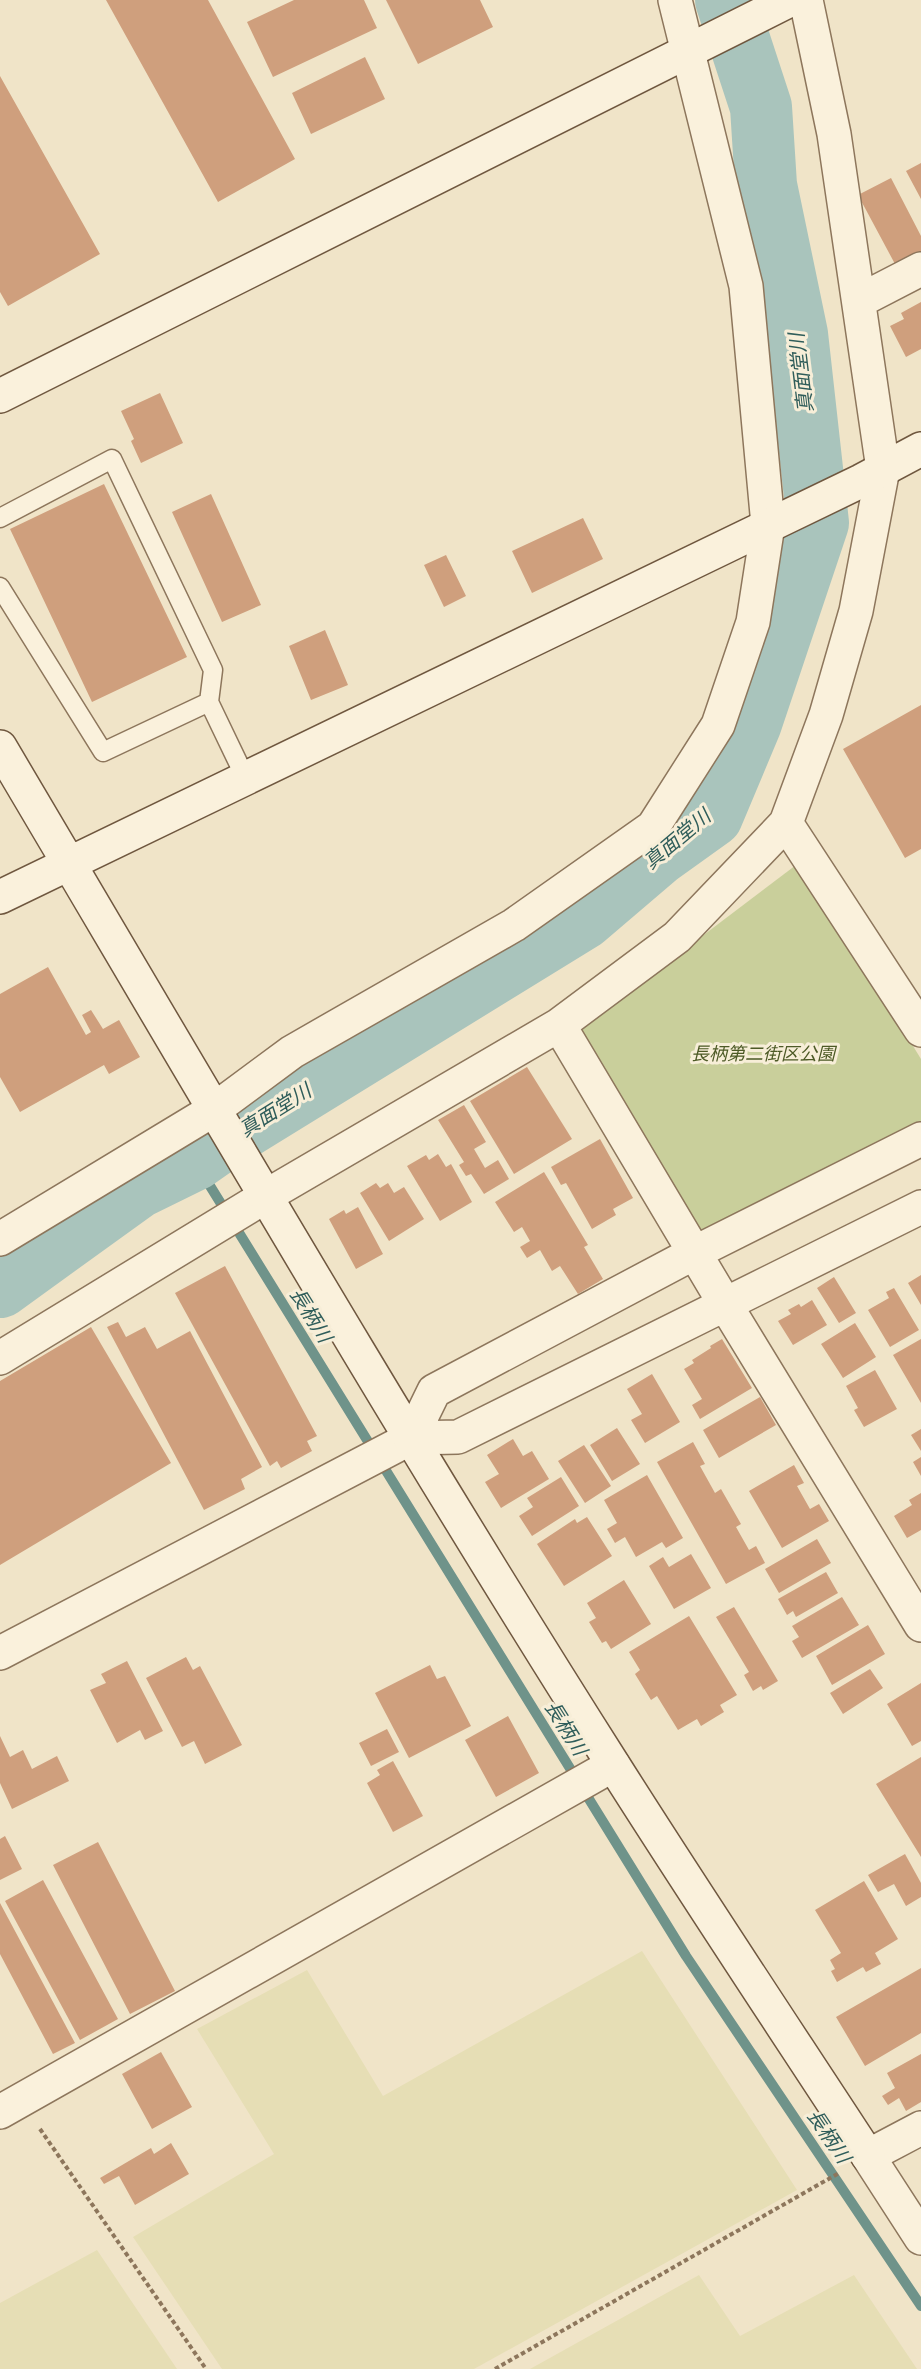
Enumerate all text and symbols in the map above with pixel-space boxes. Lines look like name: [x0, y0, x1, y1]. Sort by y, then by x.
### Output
water label: 真面堂川: [784, 330, 818, 414]
water label: 真面堂川: [639, 803, 717, 874]
park label: 長柄第二街区公園: [691, 1043, 838, 1065]
water label: 真面堂川: [235, 1078, 317, 1141]
water label: 長柄川: [285, 1283, 338, 1348]
water label: 長柄川: [540, 1696, 593, 1761]
water label: 長柄川: [802, 2104, 857, 2169]

